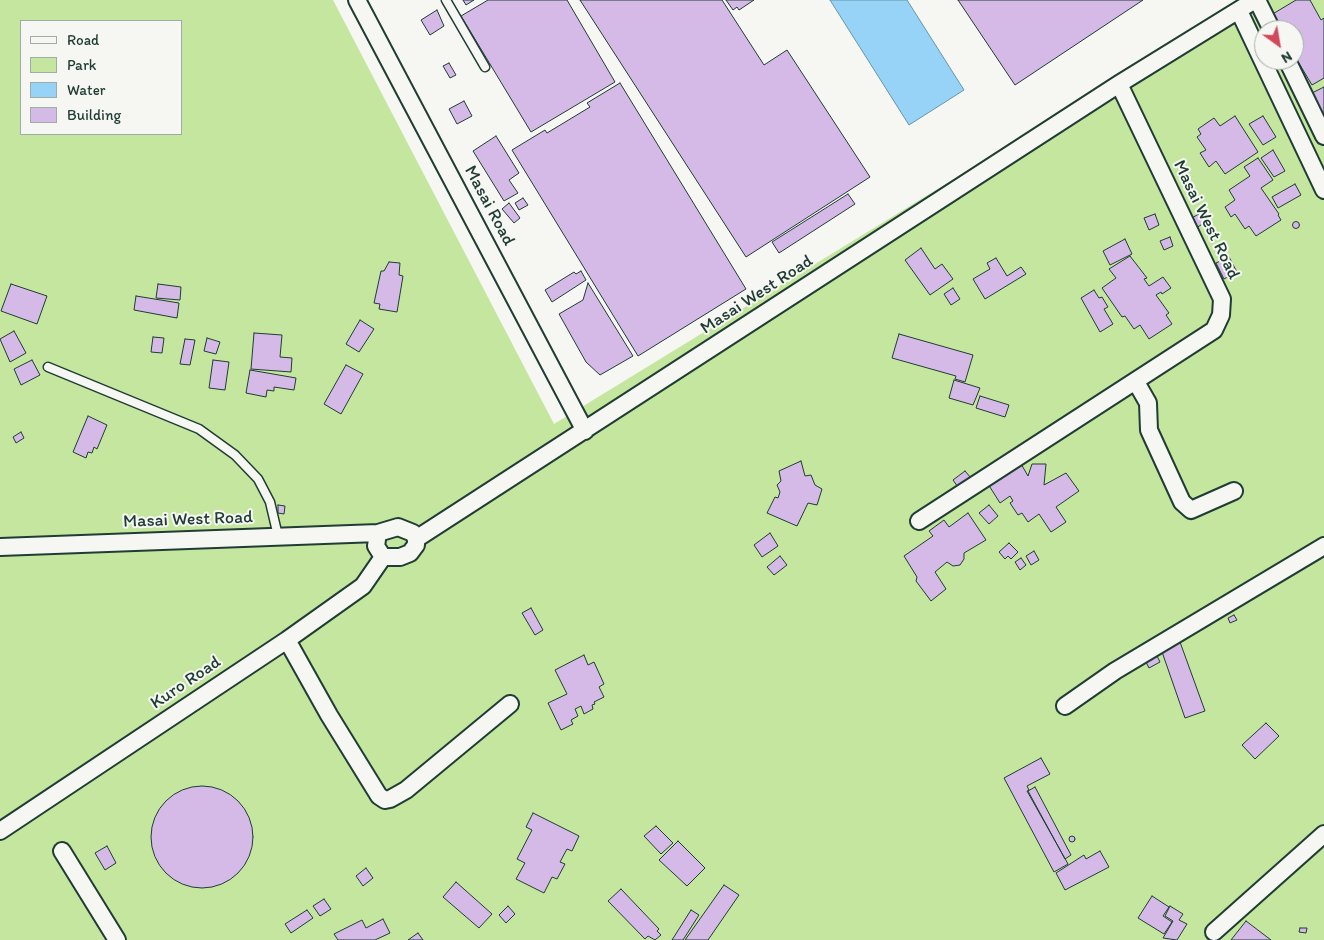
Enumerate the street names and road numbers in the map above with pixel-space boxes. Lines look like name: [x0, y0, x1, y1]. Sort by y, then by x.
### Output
street label: Masai West Road: [1168, 157, 1244, 283]
street label: Masai Road: [459, 162, 519, 250]
street label: Masai West Road: [697, 251, 817, 339]
street label: Masai West Road: [123, 507, 253, 533]
street label: Kuro Road: [147, 652, 225, 714]

